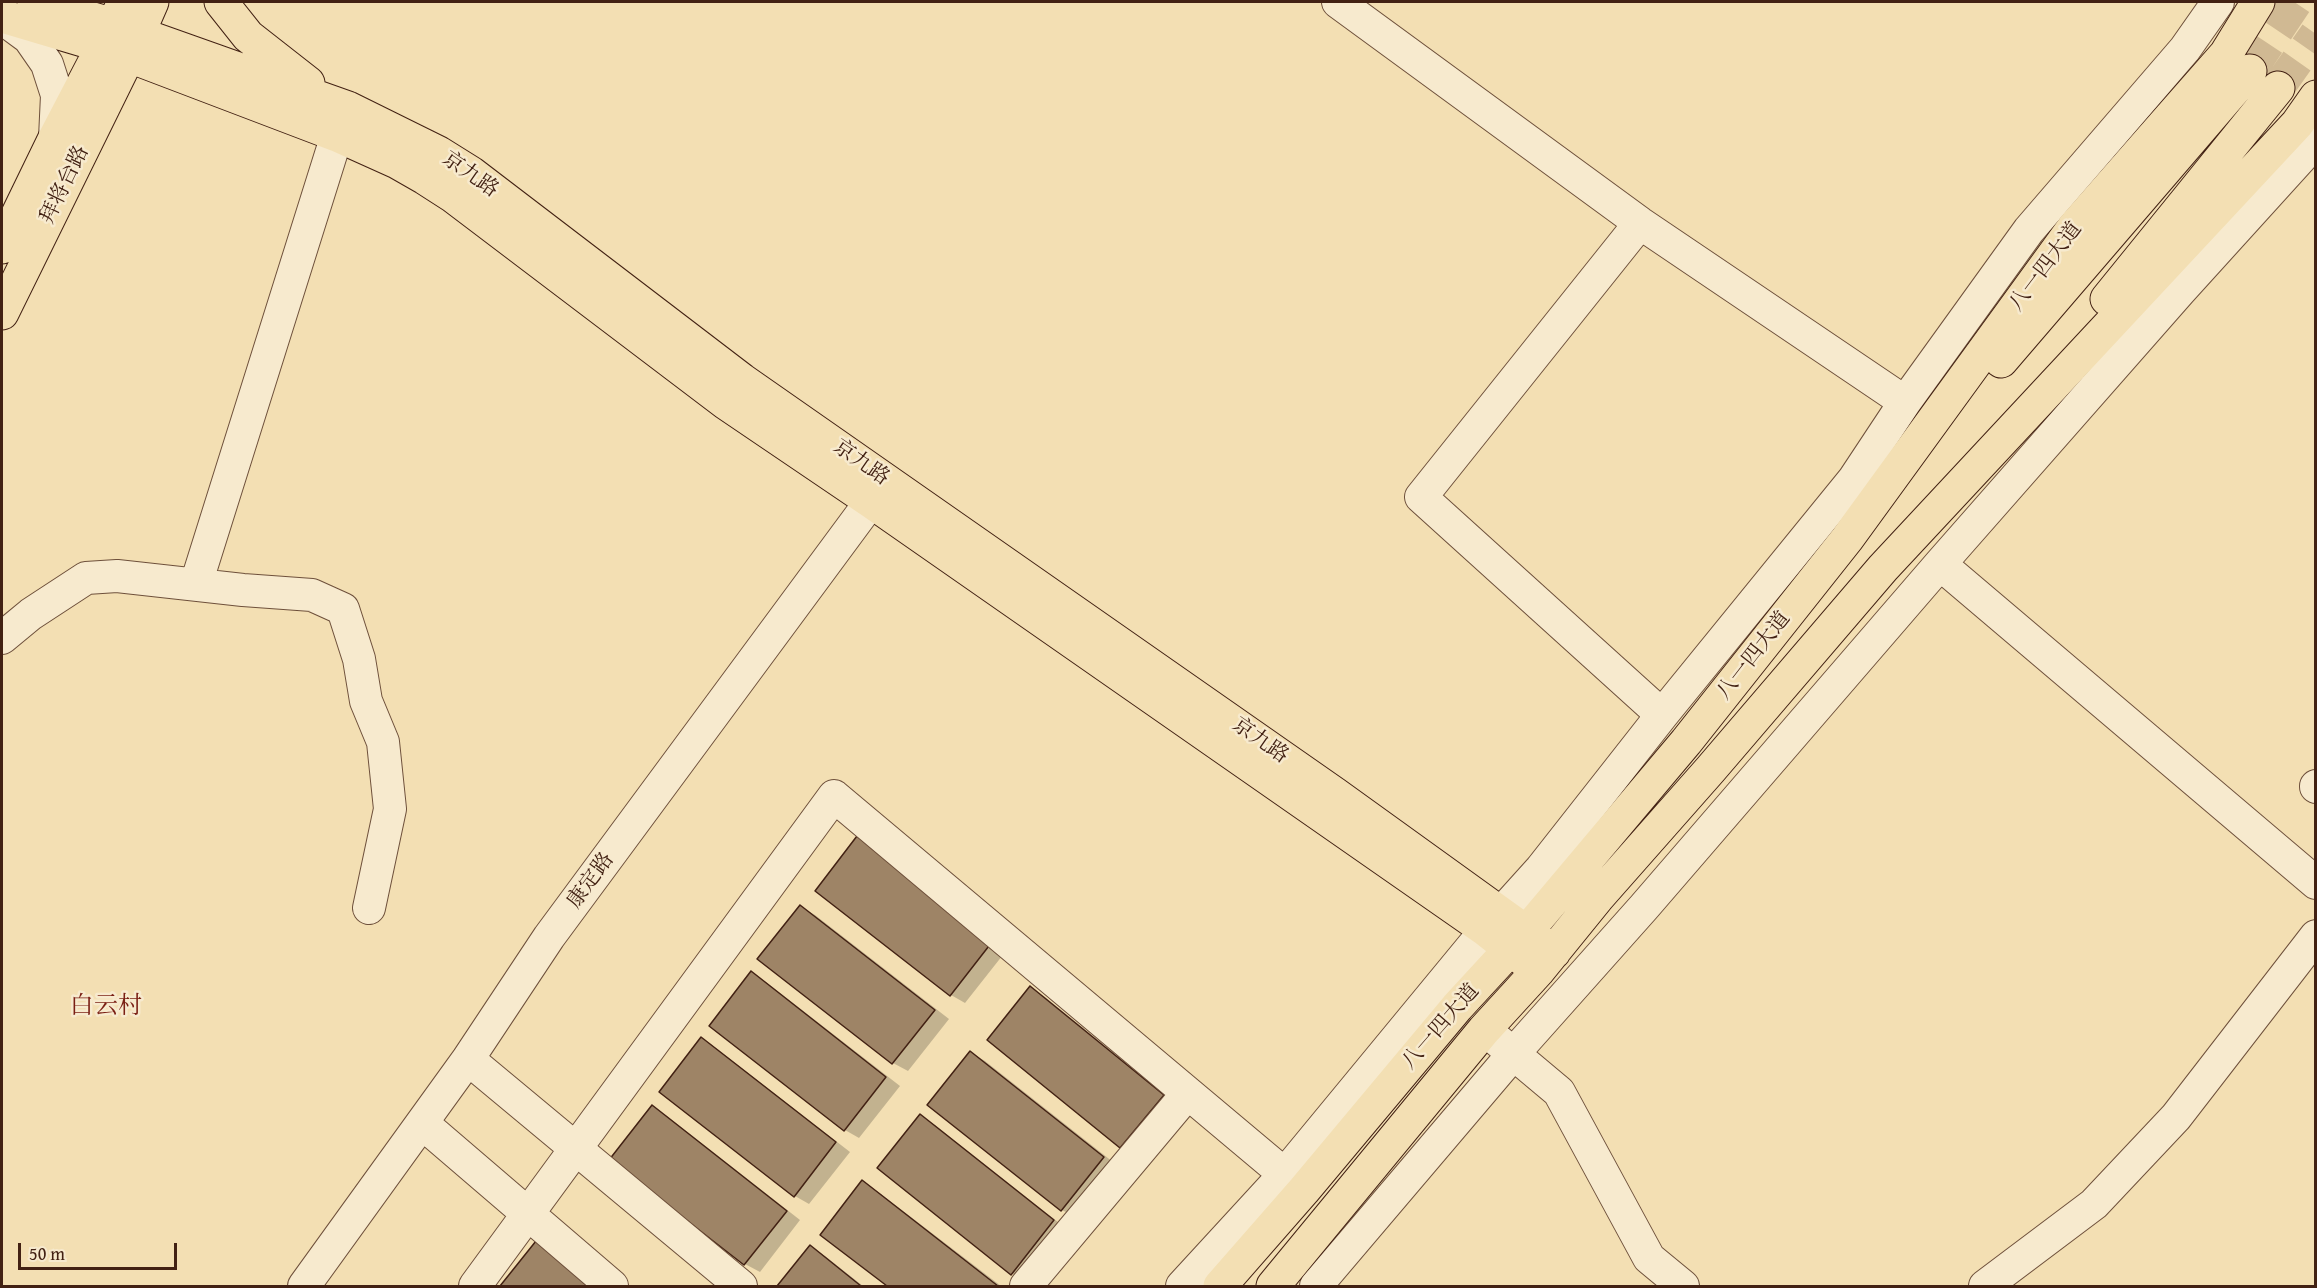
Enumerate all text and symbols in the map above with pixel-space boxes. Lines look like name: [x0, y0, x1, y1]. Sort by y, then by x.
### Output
street label: 拜将台路: [35, 142, 95, 228]
street label: 京九路: [437, 147, 503, 203]
street label: 八一四大道: [2004, 217, 2088, 317]
street label: 京九路: [828, 435, 894, 491]
street label: 八一四大道: [1712, 607, 1796, 705]
street label: 京九路: [1227, 713, 1293, 769]
street label: 康定路: [562, 848, 620, 914]
street label: 八一四大道: [1397, 979, 1485, 1075]
district label: 白云村: [70, 993, 142, 1021]
scale bar: [21, 1231, 180, 1269]
text: 50 m: [29, 1240, 65, 1267]

